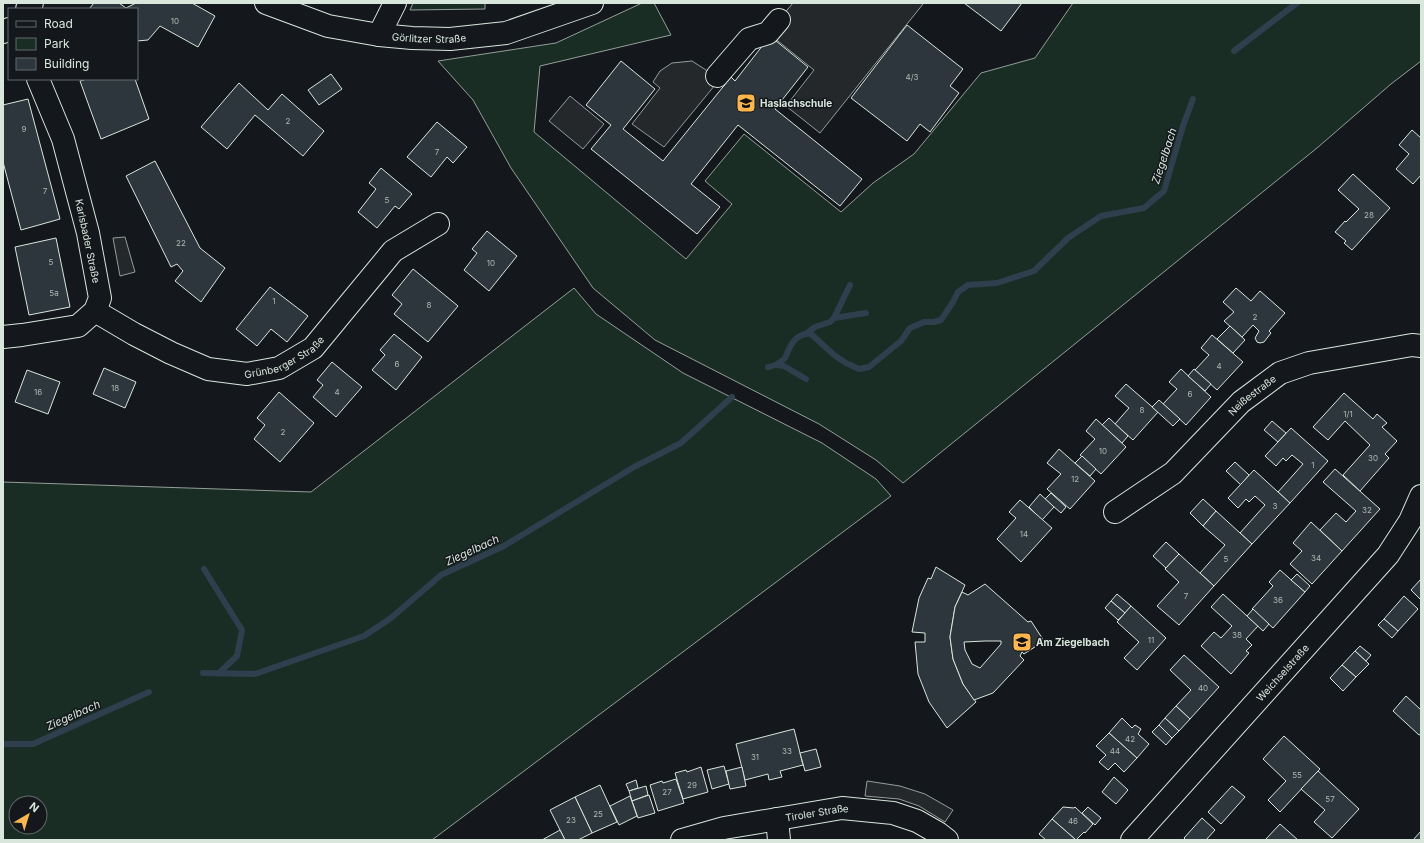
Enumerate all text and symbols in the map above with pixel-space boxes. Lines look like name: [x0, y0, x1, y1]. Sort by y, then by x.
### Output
legend: [8, 8, 138, 80]
text: Road: [44, 16, 73, 31]
house number: 10: [171, 16, 179, 26]
street label: Görlitzer Straße: [391, 30, 467, 45]
text: Park: [44, 36, 70, 51]
text: Building: [44, 56, 89, 71]
house number: 4/3: [906, 72, 919, 82]
school or university icon: Haslachschule: [735, 92, 757, 114]
place label: Haslachschule: [760, 97, 832, 109]
house number: 2: [286, 116, 291, 126]
house number: 9: [22, 124, 27, 134]
water label: Ziegelbach: [1148, 126, 1180, 186]
house number: 7: [435, 147, 440, 157]
house number: 7: [43, 186, 48, 196]
house number: 5: [385, 195, 390, 205]
street label: Karlsbader Straße: [73, 198, 103, 284]
house number: 28: [1364, 210, 1374, 220]
house number: 22: [176, 238, 186, 248]
house number: 5: [49, 257, 54, 267]
house number: 10: [487, 258, 495, 268]
house number: 5a: [49, 288, 59, 298]
house number: 1: [272, 296, 276, 306]
house number: 8: [427, 300, 432, 310]
house number: 2: [1253, 312, 1258, 322]
street label: Grünberger Straße: [243, 334, 326, 380]
house number: 6: [395, 359, 400, 369]
house number: 4: [1216, 361, 1222, 371]
street label: Neißestraße: [1226, 372, 1278, 418]
house number: 18: [111, 383, 119, 393]
house number: 16: [34, 387, 42, 397]
house number: 4: [334, 387, 340, 397]
house number: 6: [1188, 389, 1193, 399]
house number: 8: [1140, 405, 1145, 415]
house number: 1/1: [1343, 409, 1353, 419]
house number: 2: [281, 427, 286, 437]
house number: 10: [1099, 446, 1107, 456]
house number: 30: [1368, 453, 1378, 463]
house number: 1: [1311, 460, 1315, 470]
house number: 12: [1071, 474, 1079, 484]
house number: 3: [1273, 501, 1278, 511]
house number: 32: [1362, 505, 1372, 515]
house number: 14: [1020, 529, 1028, 539]
water label: Ziegelbach: [443, 531, 502, 569]
house number: 34: [1311, 553, 1321, 563]
house number: 5: [1224, 554, 1229, 564]
house number: 7: [1184, 591, 1189, 601]
house number: 36: [1273, 595, 1283, 605]
house number: 38: [1232, 630, 1242, 640]
school or university icon: Am Ziegelbach: [1011, 631, 1033, 653]
house number: 11: [1148, 635, 1154, 645]
place label: Am Ziegelbach: [1036, 636, 1110, 649]
street label: Weichselstraße: [1254, 641, 1311, 704]
house number: 40: [1198, 683, 1208, 693]
water label: Ziegelbach: [44, 697, 103, 733]
house number: 42: [1125, 734, 1135, 744]
house number: 33: [782, 746, 792, 756]
house number: 44: [1110, 746, 1120, 756]
house number: 31: [751, 752, 759, 762]
house number: 55: [1292, 770, 1302, 780]
house number: 29: [687, 780, 697, 790]
house number: 27: [662, 787, 672, 797]
house number: 57: [1325, 794, 1335, 804]
north arrow: [8, 795, 48, 835]
text: N: [27, 799, 42, 815]
street label: Tiroler Straße: [784, 802, 850, 824]
house number: 25: [593, 809, 603, 819]
house number: 23: [566, 815, 576, 825]
house number: 46: [1068, 816, 1078, 826]

